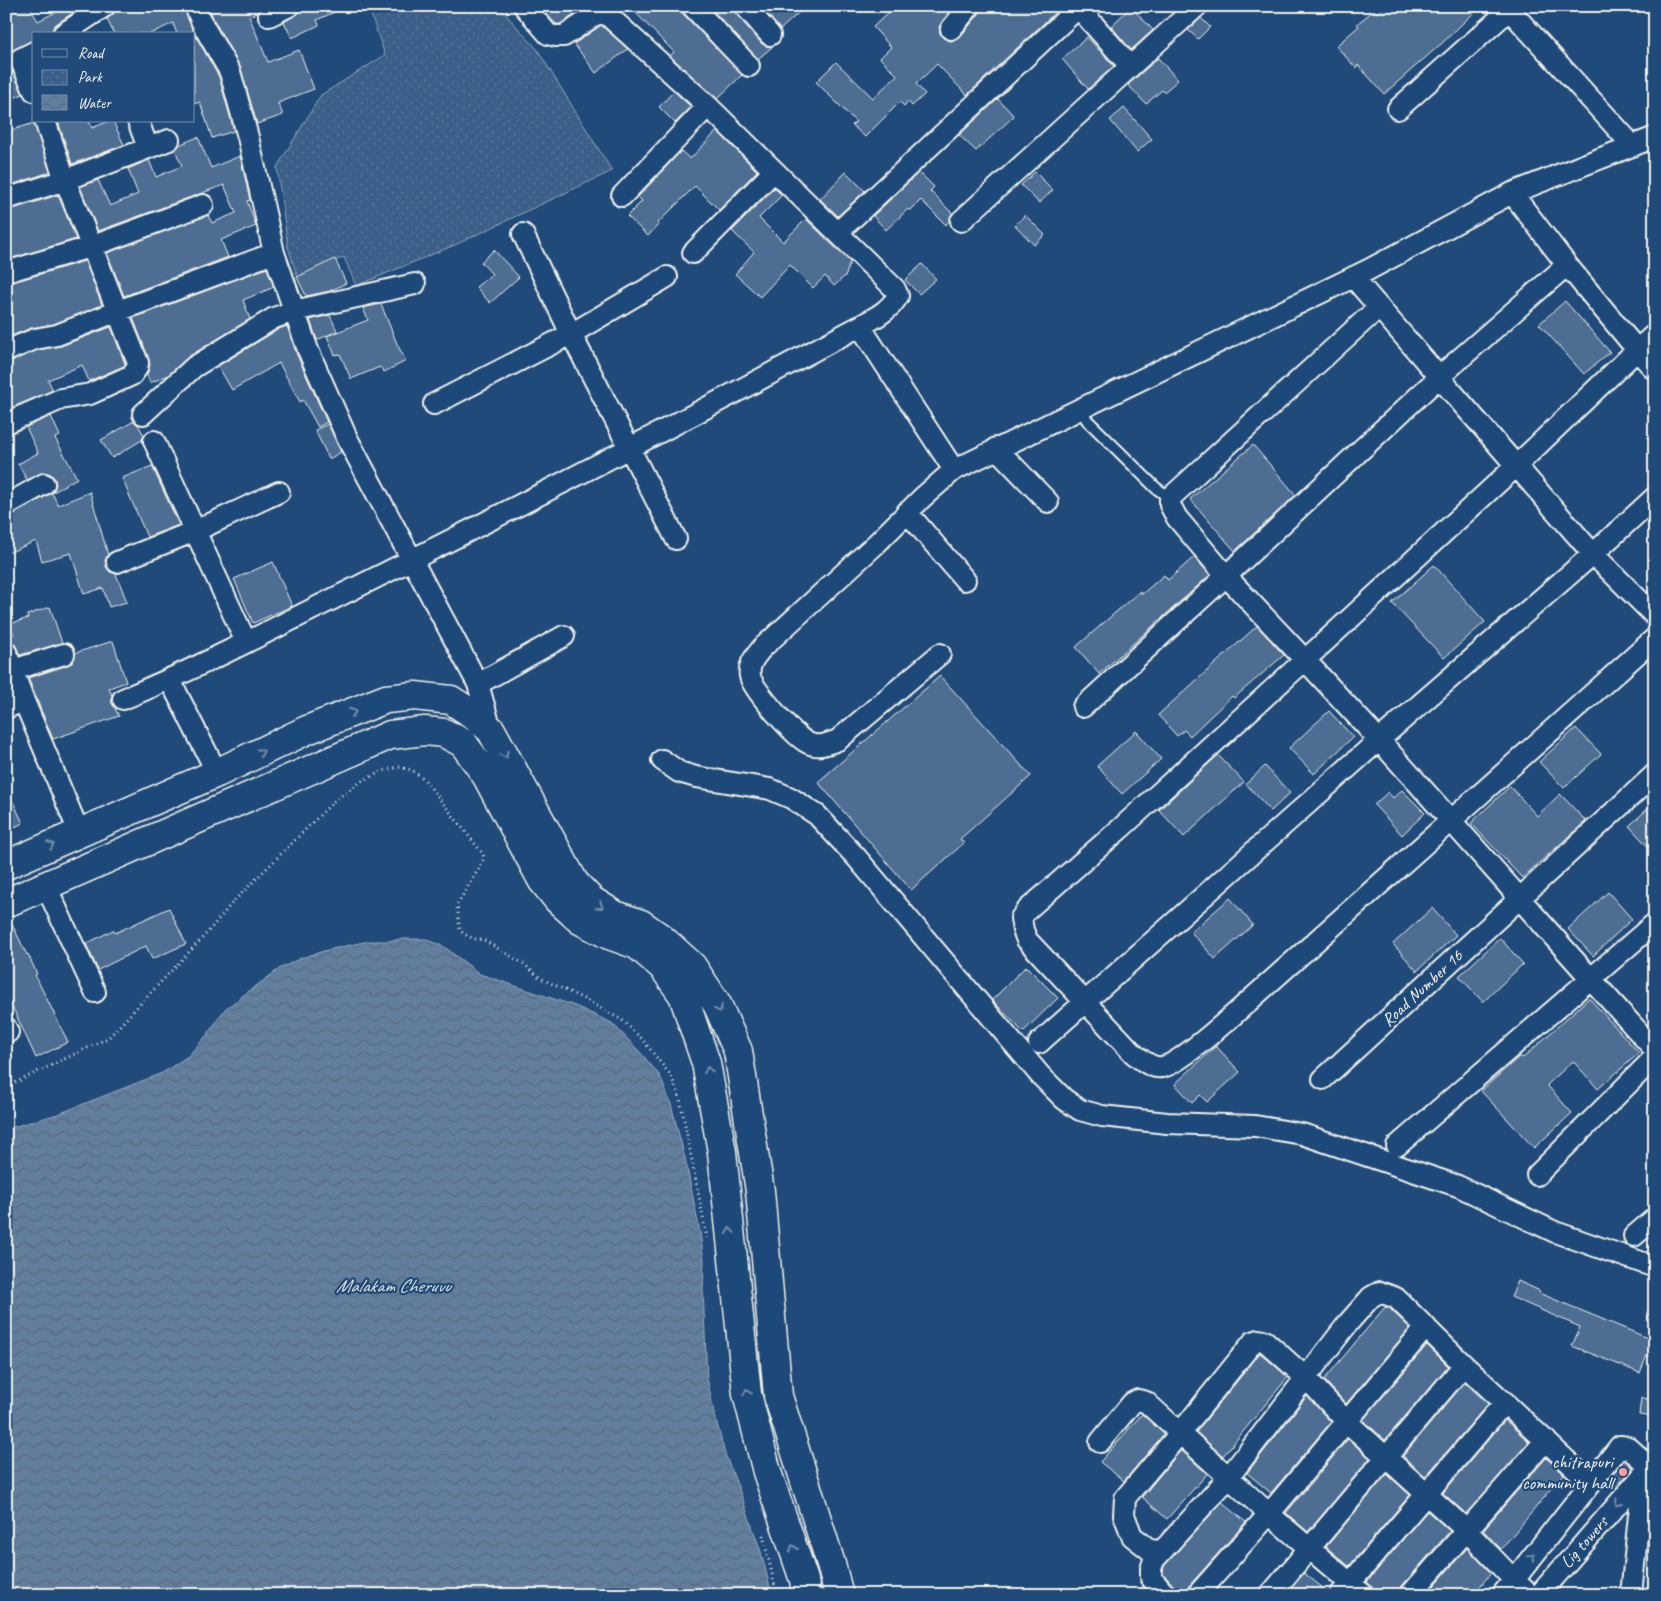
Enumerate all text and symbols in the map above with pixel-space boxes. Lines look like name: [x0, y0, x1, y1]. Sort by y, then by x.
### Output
legend: [32, 32, 195, 122]
text: Road: [78, 44, 105, 63]
text: Park: [78, 68, 103, 87]
text: Water: [78, 94, 112, 113]
one-way arrow: [348, 708, 357, 719]
one-way arrow: [256, 748, 265, 758]
one-way arrow: [499, 750, 509, 759]
one-way arrow: [46, 840, 55, 851]
one-way arrow: [595, 900, 604, 909]
street label: Road Number 16: [1377, 944, 1468, 1031]
one-way arrow: [713, 1004, 723, 1013]
one-way arrow: [703, 1065, 713, 1074]
one-way arrow: [725, 1226, 736, 1234]
water label: Malakam Cheruvu: [336, 1274, 453, 1298]
one-way arrow: [743, 1388, 753, 1397]
place label: chitrapuri community hall: [1522, 1451, 1616, 1494]
marker: chitrapuri community hall: [1617, 1466, 1629, 1478]
one-way arrow: [1614, 1498, 1623, 1507]
street label: Lig towers: [1555, 1510, 1614, 1573]
one-way arrow: [789, 1544, 799, 1553]
one-way arrow: [1527, 1554, 1535, 1563]

